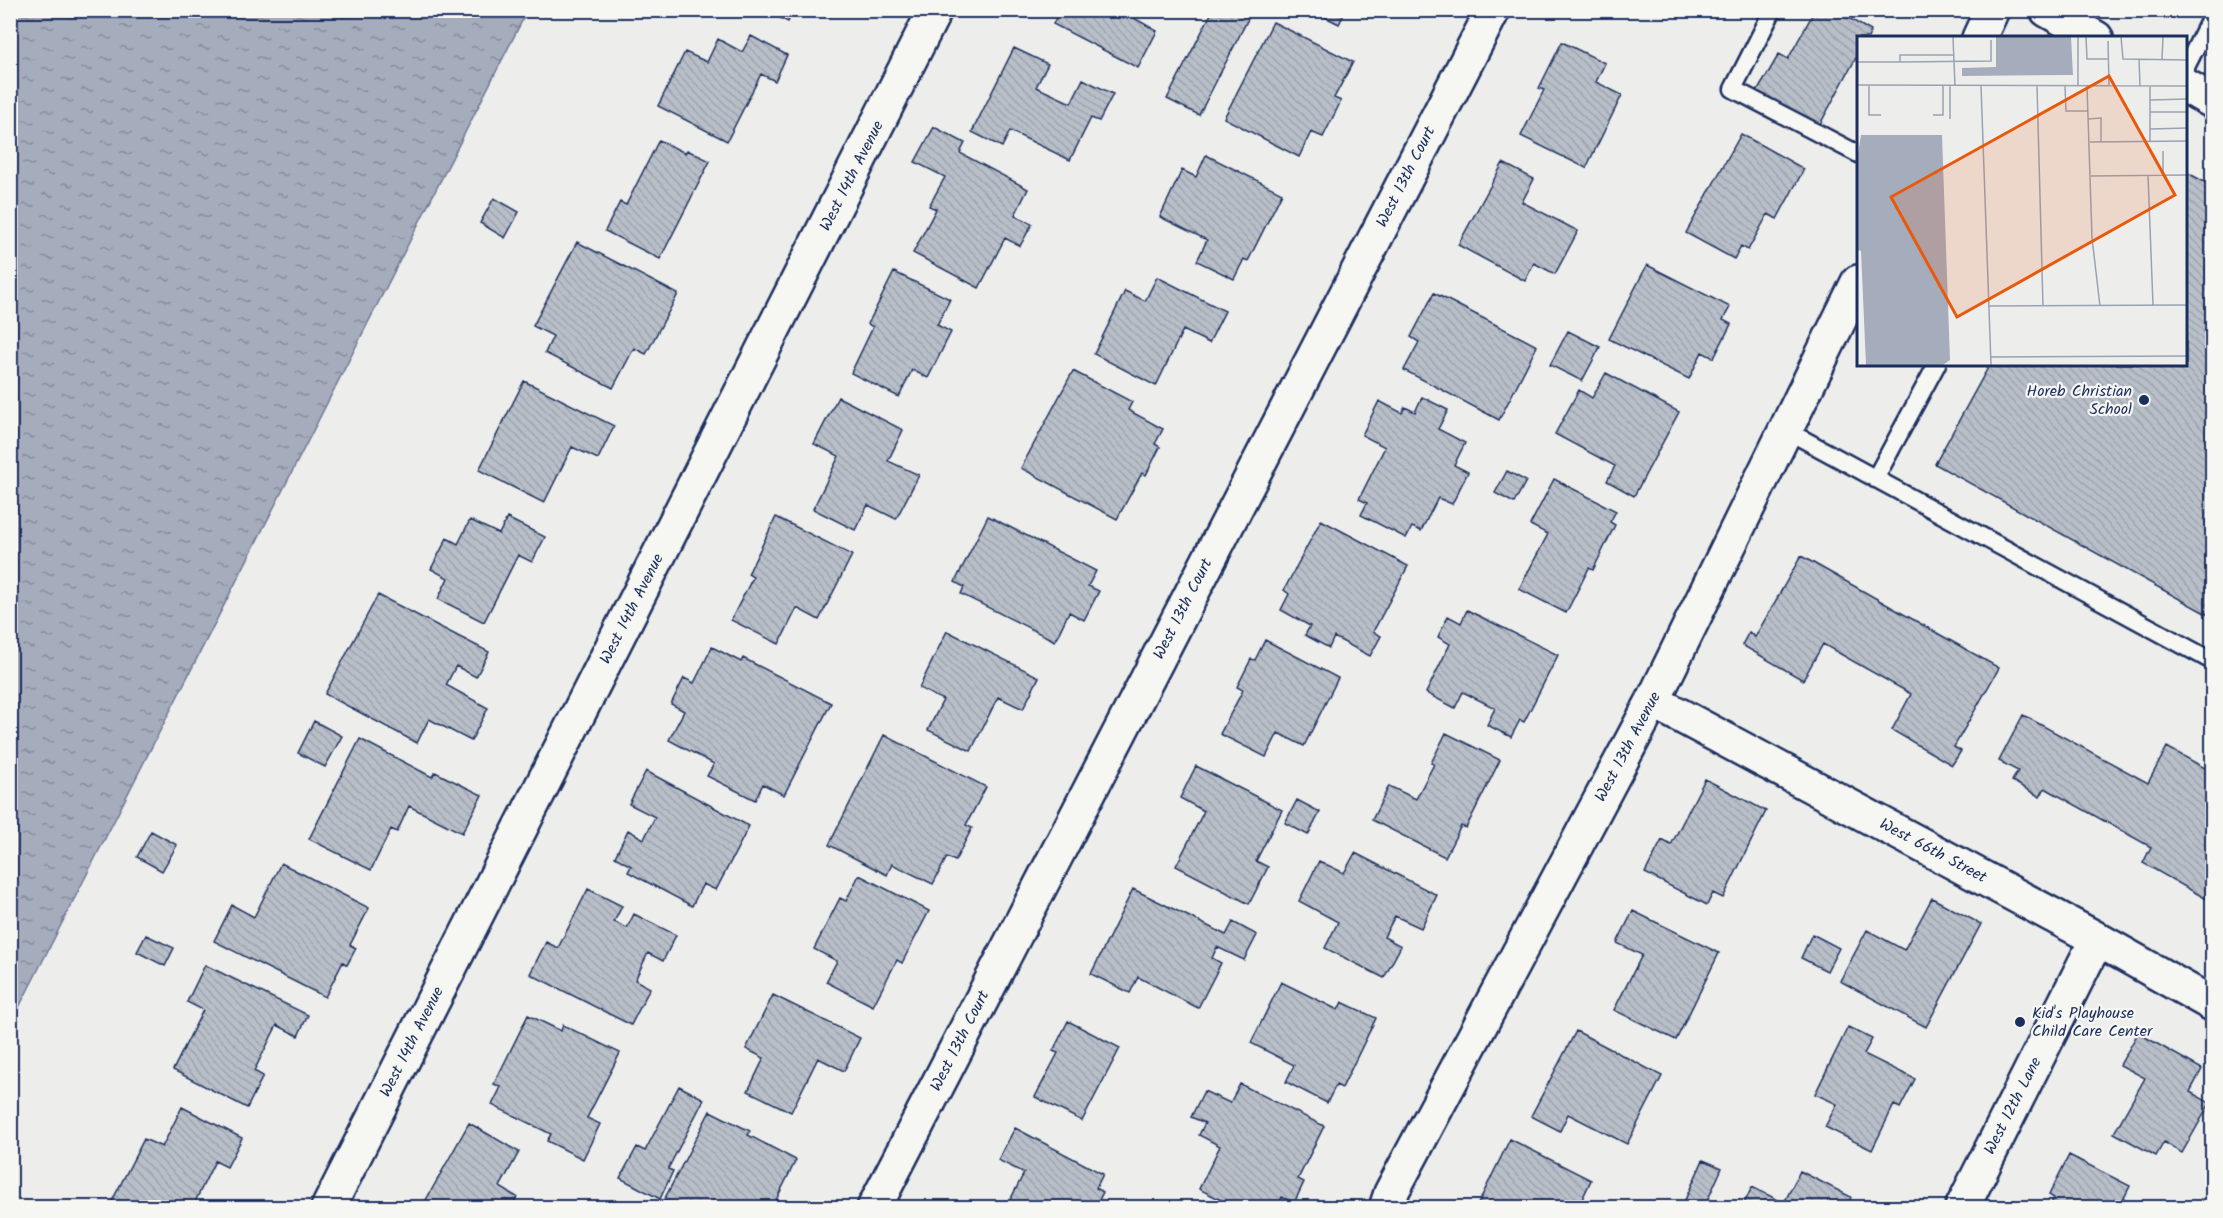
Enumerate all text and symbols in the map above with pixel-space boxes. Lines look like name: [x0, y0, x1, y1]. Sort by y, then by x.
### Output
inset map: [1857, 36, 2187, 366]
street label: West 14th Avenue: [813, 116, 891, 236]
street label: West 13th Court: [1370, 121, 1443, 232]
place label: Horeb Christian School: [2027, 379, 2132, 422]
marker: Horeb Christian School: [2137, 393, 2151, 407]
street label: West 14th Avenue: [593, 549, 671, 669]
street label: West 13th Court: [1147, 553, 1220, 664]
street label: West 13th Avenue: [1588, 687, 1668, 807]
street label: West 66th Street: [1875, 812, 1992, 890]
street label: West 14th Avenue: [373, 982, 451, 1102]
street label: West 13th Court: [924, 985, 997, 1096]
place label: Kid's Playhouse Child Care Center: [2032, 1001, 2154, 1044]
marker: Kid's Playhouse Child Care Center: [2013, 1015, 2027, 1029]
street label: West 12th Lane: [1978, 1053, 2048, 1159]

